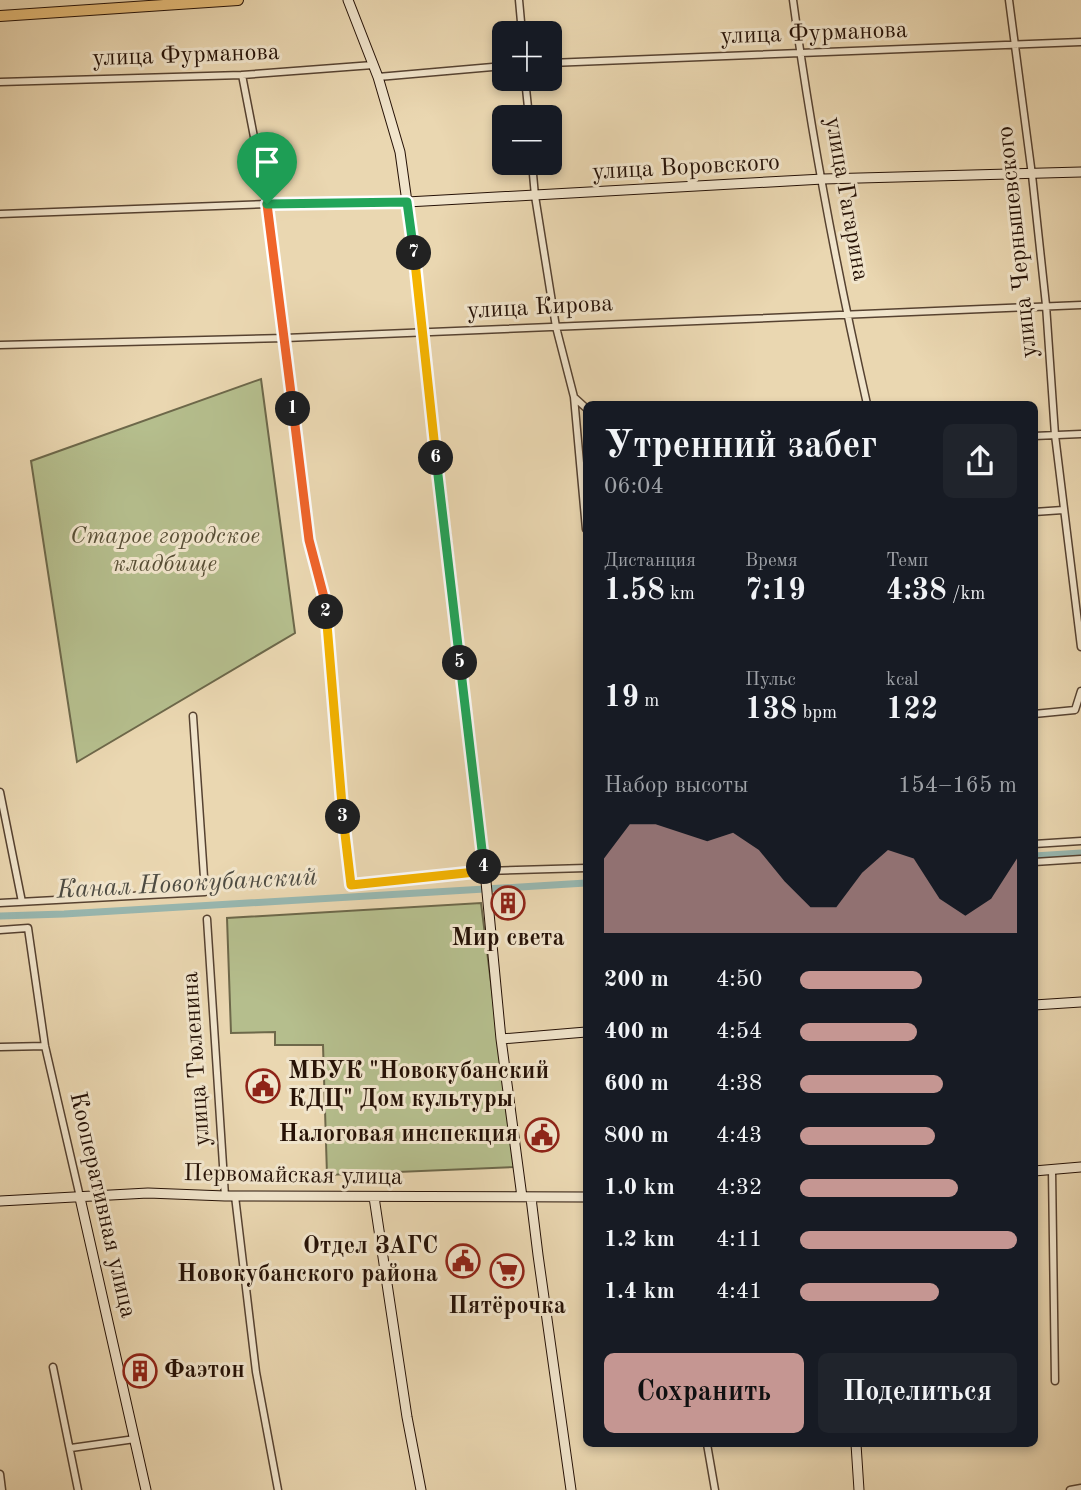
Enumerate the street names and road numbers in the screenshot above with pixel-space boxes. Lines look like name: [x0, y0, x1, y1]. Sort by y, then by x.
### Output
street label: улица Фурманова: [720, 19, 908, 49]
street label: улица Фурманова: [92, 41, 280, 71]
street label: улица Гагарина: [820, 115, 872, 283]
street label: улица Чернышевского: [994, 125, 1042, 359]
street label: улица Воровского: [592, 151, 780, 185]
street label: улица Кирова: [466, 292, 614, 324]
street label: улица Тюленина: [179, 971, 215, 1147]
street label: Кооперативная улица: [64, 1090, 140, 1320]
street label: Первомайская улица: [183, 1162, 403, 1190]

